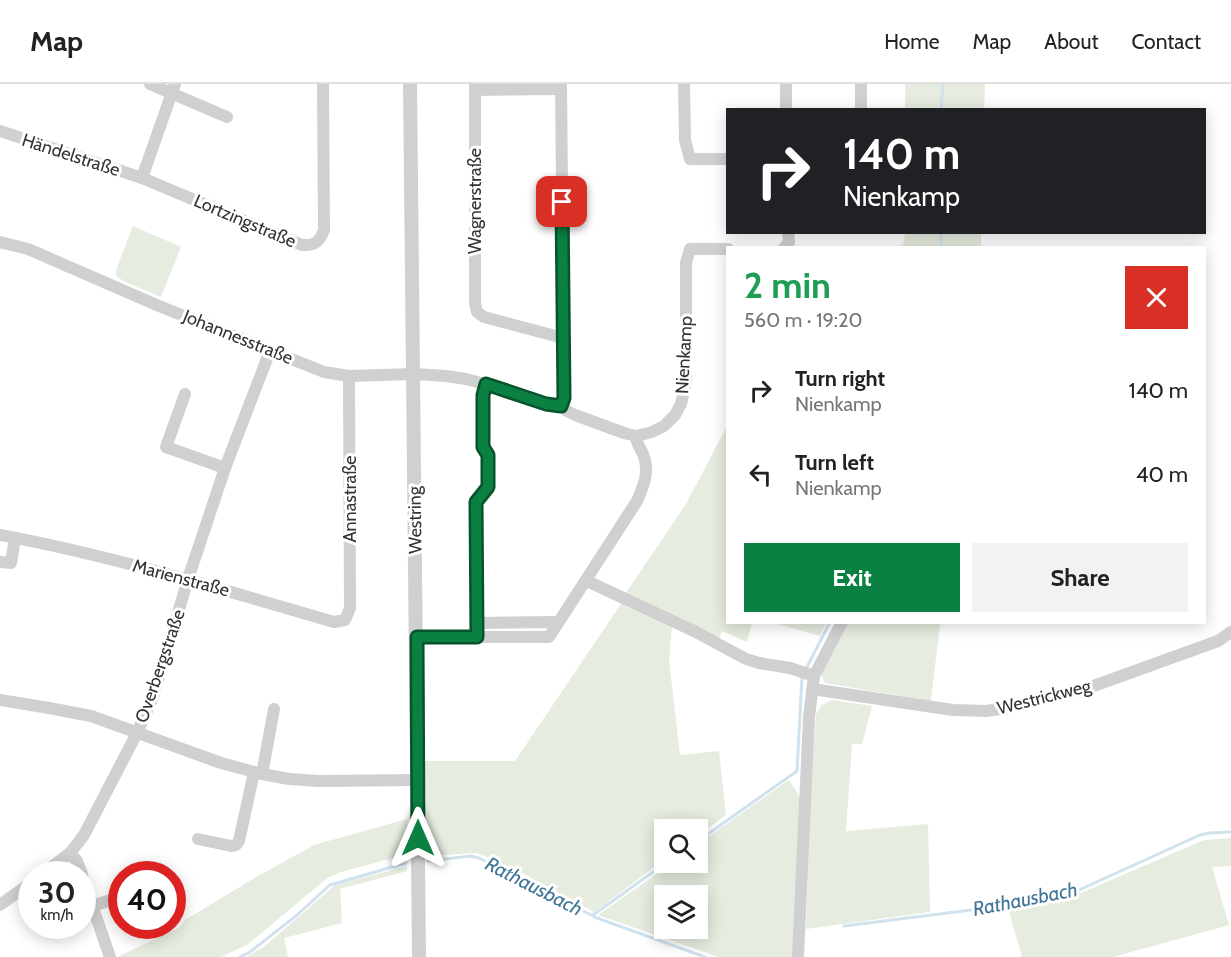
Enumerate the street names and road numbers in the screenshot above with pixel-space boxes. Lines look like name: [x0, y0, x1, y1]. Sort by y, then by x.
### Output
street label: Händelstraße: [19, 129, 123, 181]
street label: Wagnerstraße: [464, 148, 486, 254]
street label: Lortzingstraße: [191, 190, 299, 252]
street label: Johannesstraße: [179, 305, 296, 369]
street label: Nienkamp: [671, 315, 697, 395]
street label: Annastraße: [339, 455, 361, 543]
street label: Westring: [403, 485, 427, 554]
street label: Marienstraße: [130, 555, 232, 601]
street label: Overbergstraße: [130, 606, 190, 726]
street label: Westrickweg: [995, 674, 1094, 719]

